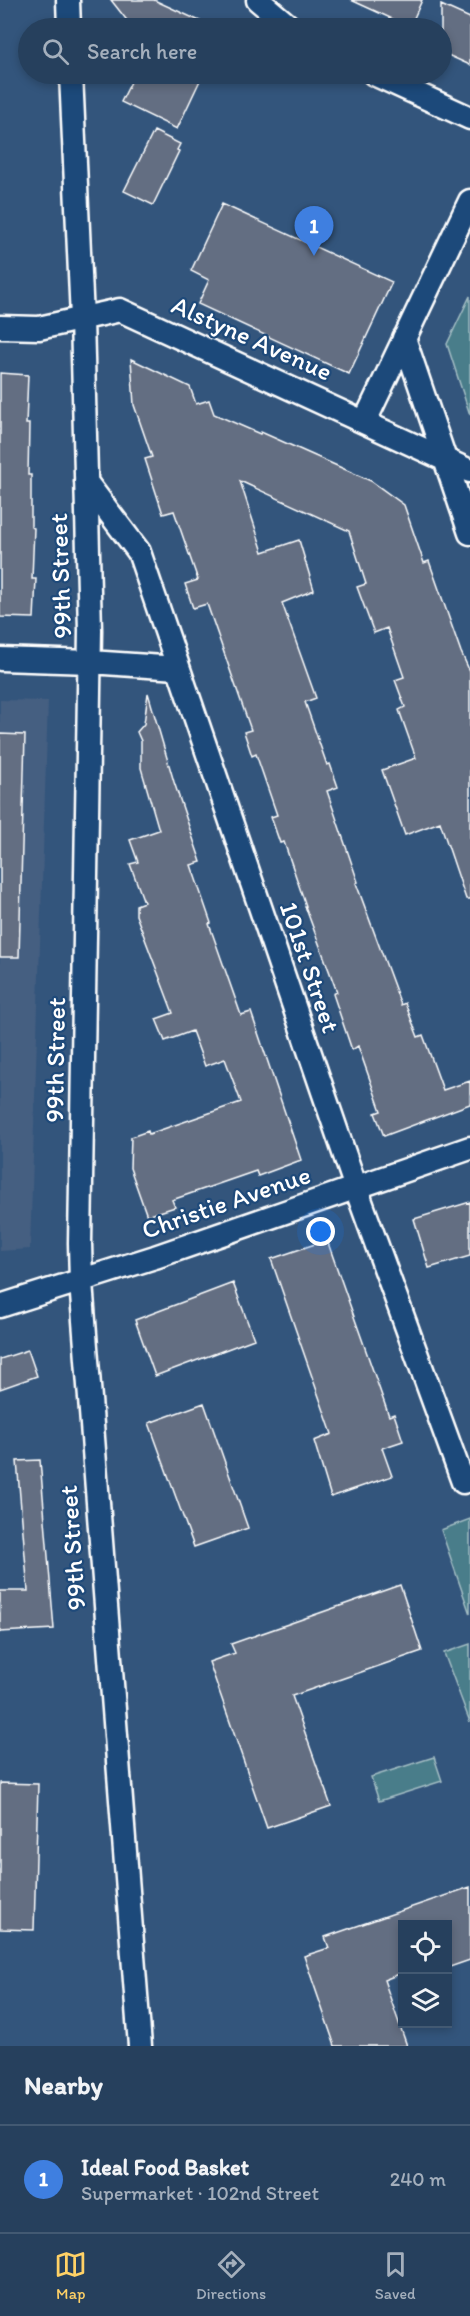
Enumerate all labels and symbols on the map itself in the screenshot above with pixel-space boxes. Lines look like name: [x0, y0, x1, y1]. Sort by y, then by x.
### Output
pin: 1: [294, 206, 334, 256]
street label: Alstyne Avenue: [167, 288, 337, 388]
street label: 99th Street: [42, 513, 78, 639]
street label: 101st Street: [273, 897, 347, 1037]
street label: 99th Street: [38, 997, 72, 1123]
street label: Christie Avenue: [137, 1158, 315, 1246]
your location: [306, 1217, 335, 1246]
street label: 99th Street: [52, 1484, 92, 1612]

